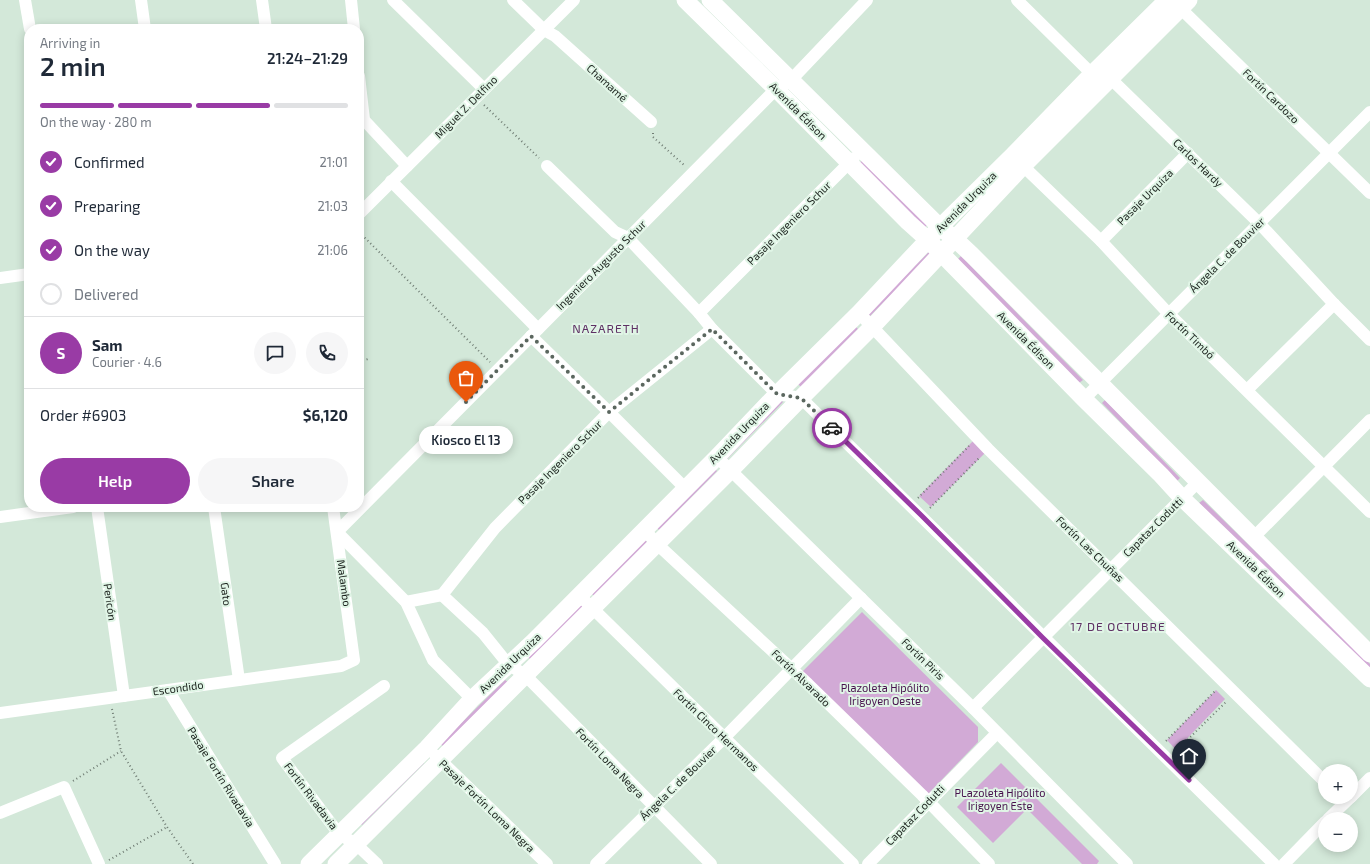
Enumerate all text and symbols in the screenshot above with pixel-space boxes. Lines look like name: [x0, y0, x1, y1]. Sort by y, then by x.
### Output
text: Arriving in: [40, 35, 100, 51]
text: 21:24–21:29: [267, 49, 348, 67]
text: 2 min: [40, 50, 106, 81]
street label: Chamamé: [584, 61, 630, 104]
street label: Fortín Cardozo: [1241, 66, 1302, 126]
street label: Miguel Z. Delfino: [432, 73, 500, 141]
street label: Avenida Édison: [767, 79, 830, 142]
text: On the way · 280 m: [40, 114, 152, 130]
street label: Carlos Hardy: [1171, 136, 1226, 190]
icon: check: [40, 151, 62, 173]
text: Confirmed: [74, 153, 145, 171]
text: 21:01: [319, 154, 348, 170]
street label: Pasaje Urquiza: [1114, 166, 1176, 228]
street label: Avenida Urquiza: [933, 169, 999, 235]
street label: Pasaje Ingeniero Schur: [744, 178, 834, 268]
icon: check: [40, 195, 62, 217]
text: Preparing: [74, 197, 140, 215]
text: 21:03: [317, 198, 348, 214]
street label: Ángela C. de Bouvier: [1186, 214, 1267, 295]
street label: Ingeniero Augusto Schur: [553, 217, 649, 312]
icon: check: [40, 239, 62, 261]
text: On the way: [74, 241, 150, 259]
text: 21:06: [317, 242, 348, 258]
text: Delivered: [74, 285, 139, 303]
street label: Avenida Édison: [995, 308, 1058, 371]
street label: Fortín Timbó: [1163, 308, 1218, 361]
district label: NAZARETH: [572, 321, 640, 335]
button: chat: [254, 332, 296, 374]
button: phone: [306, 332, 348, 374]
text: Sam: [92, 336, 123, 354]
text: S: [57, 344, 65, 362]
text: Courier · 4.6: [92, 354, 162, 370]
pin: [449, 361, 483, 402]
icon: bag: [455, 367, 477, 389]
street label: Avenida Urquiza: [706, 399, 771, 466]
text: Order #6903: [40, 406, 126, 424]
text: $6,120: [303, 406, 348, 424]
courier: [812, 408, 852, 448]
street label: Pasaje Ingeniero Schur: [515, 417, 605, 507]
icon: car: [821, 417, 843, 439]
callout: Kiosco El 13: [419, 426, 513, 454]
text: Kiosco El 13: [431, 432, 501, 448]
button: Help: [40, 458, 190, 504]
button: Share: [198, 458, 348, 504]
street label: Capataz Codutti: [1120, 494, 1185, 559]
street label: Fortín Las Chuñas: [1054, 513, 1127, 584]
street label: Avenida Édison: [1225, 538, 1288, 600]
street label: Malambo: [335, 559, 354, 607]
street label: Gato: [218, 581, 235, 606]
street label: Pericón: [101, 583, 120, 621]
district label: 17 DE OCTUBRE: [1070, 619, 1166, 633]
street label: Avenida Urquiza: [476, 630, 543, 695]
street label: Fortín Piris: [899, 635, 948, 682]
street label: Fortín Alvarado: [769, 646, 833, 709]
street label: Escondido: [152, 678, 204, 698]
park label: Plazoleta Hipólito Irigoyen Oeste: [841, 681, 929, 707]
street label: Fortín Cinco Hermanos: [671, 686, 762, 774]
street label: Pasaje Fortín Rivadavia: [184, 724, 258, 830]
street label: Fortín Loma Negra: [574, 725, 647, 800]
pin: [1172, 739, 1206, 780]
street label: Ángela C. de Bouvier: [637, 742, 719, 822]
icon: home: [1178, 745, 1200, 767]
street label: Pasaje Fortín Loma Negra: [436, 757, 538, 855]
street label: Fortín Rivadavia: [282, 760, 341, 832]
map controls: [1318, 764, 1358, 852]
button: +: [1318, 764, 1358, 804]
street label: Capataz Codutti: [882, 782, 947, 848]
park label: PLazoleta Hipólito Irigoyen Este: [954, 786, 1046, 812]
button: −: [1318, 812, 1358, 852]

